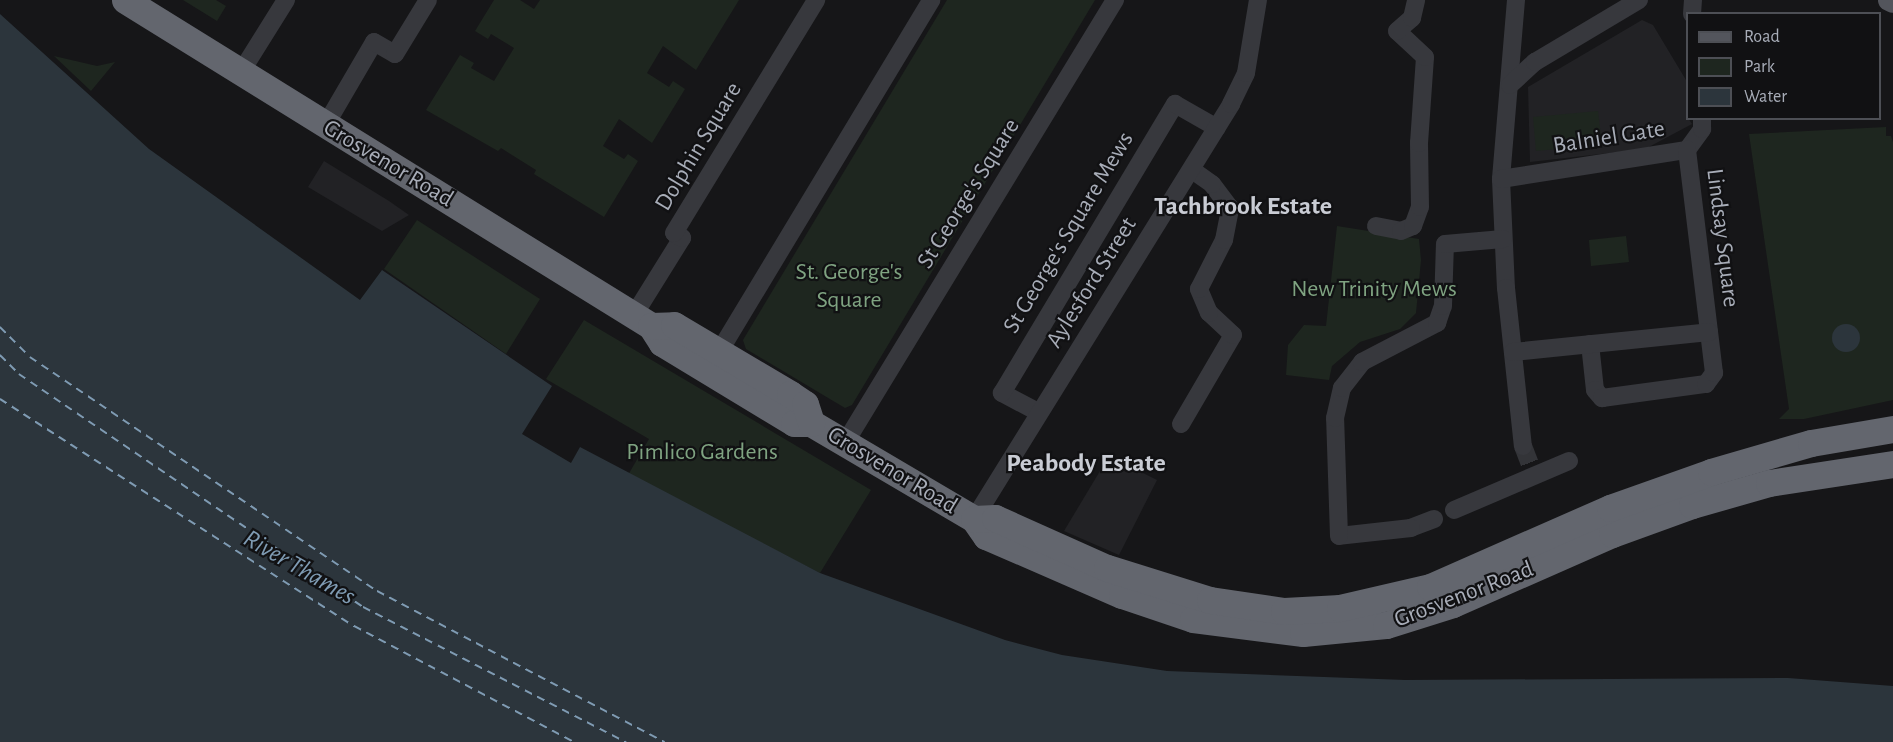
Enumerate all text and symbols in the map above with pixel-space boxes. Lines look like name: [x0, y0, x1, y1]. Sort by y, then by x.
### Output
legend: [1686, 12, 1881, 120]
text: Road: [1744, 28, 1780, 46]
text: Park: [1744, 58, 1775, 76]
street label: Dolphin Square: [649, 77, 749, 217]
text: Water: [1744, 88, 1787, 106]
street label: Grosvenor Road: [318, 114, 458, 214]
street label: St George's Square: [911, 114, 1027, 274]
street label: Balniel Gate: [1551, 115, 1667, 161]
street label: St George's Square Mews: [997, 127, 1141, 339]
street label: Lindsay Square: [1699, 167, 1745, 309]
district label: Tachbrook Estate: [1154, 191, 1332, 223]
street label: Aylesford Street: [1040, 212, 1144, 354]
park label: St. George's Square: [795, 259, 903, 315]
park label: New Trinity Mews: [1291, 276, 1457, 304]
street label: Grosvenor Road: [822, 421, 962, 521]
park label: Pimlico Gardens: [626, 439, 778, 467]
district label: Peabody Estate: [1006, 448, 1166, 480]
water label: River Thames: [237, 523, 361, 613]
street label: Grosvenor Road: [1390, 555, 1538, 635]

